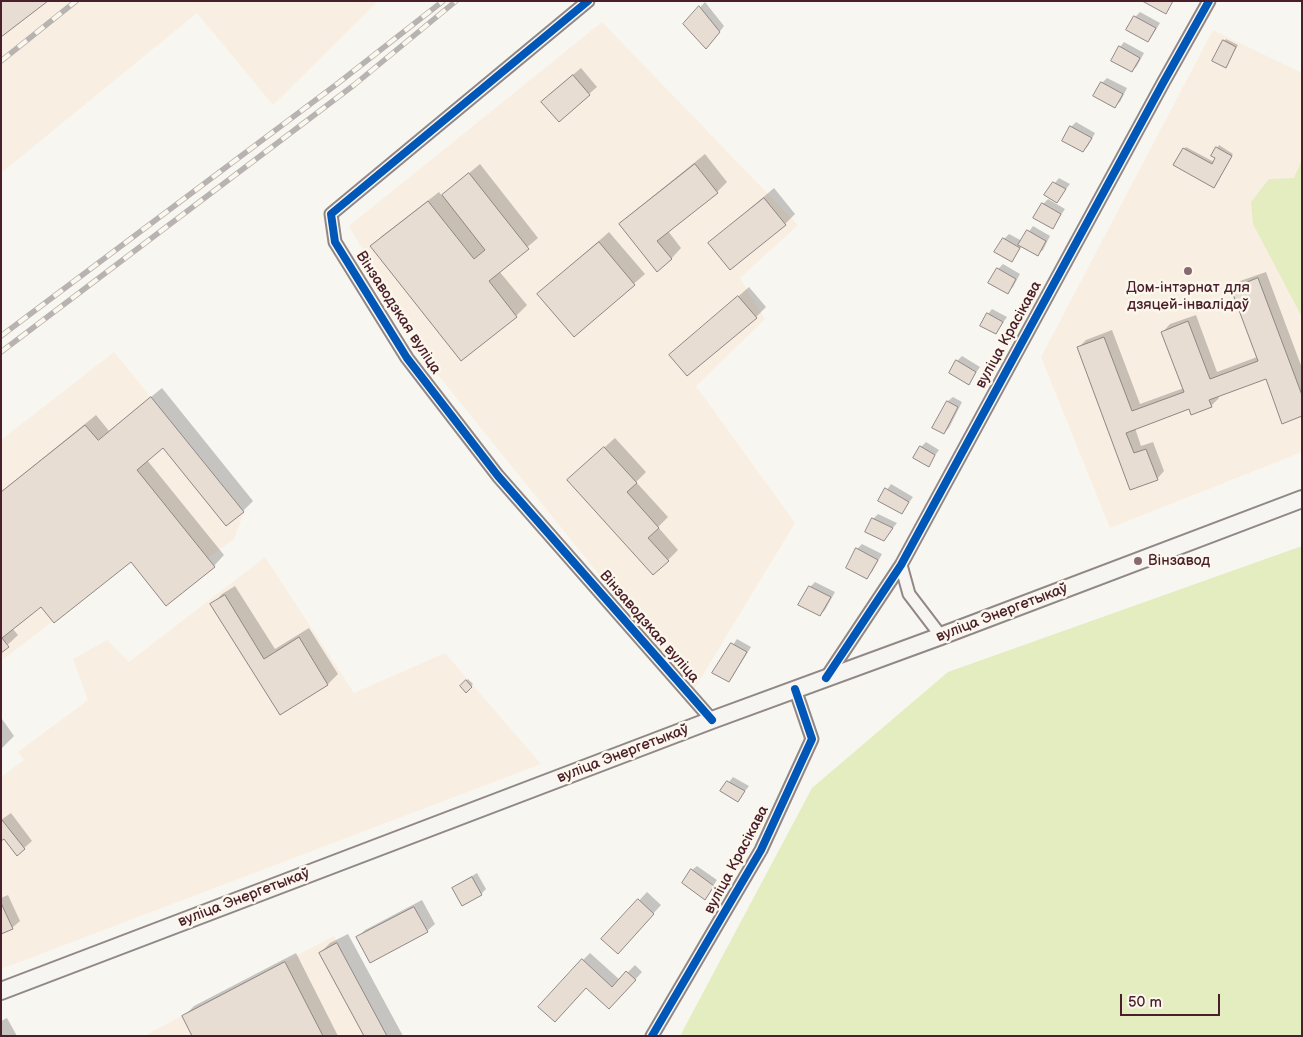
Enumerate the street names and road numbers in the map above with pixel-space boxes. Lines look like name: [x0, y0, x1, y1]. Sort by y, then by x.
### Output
street label: Вінзаводзкая вуліца: [352, 248, 444, 378]
street label: вуліца Красікава: [972, 278, 1046, 392]
street label: Вінзаводзкая вуліца: [595, 567, 703, 687]
street label: вуліца Энергетыкаў: [934, 580, 1070, 646]
street label: вуліца Энергетыкаў: [555, 721, 691, 787]
street label: вуліца Красікава: [701, 803, 773, 917]
street label: вуліца Энергетыкаў: [176, 865, 312, 931]

